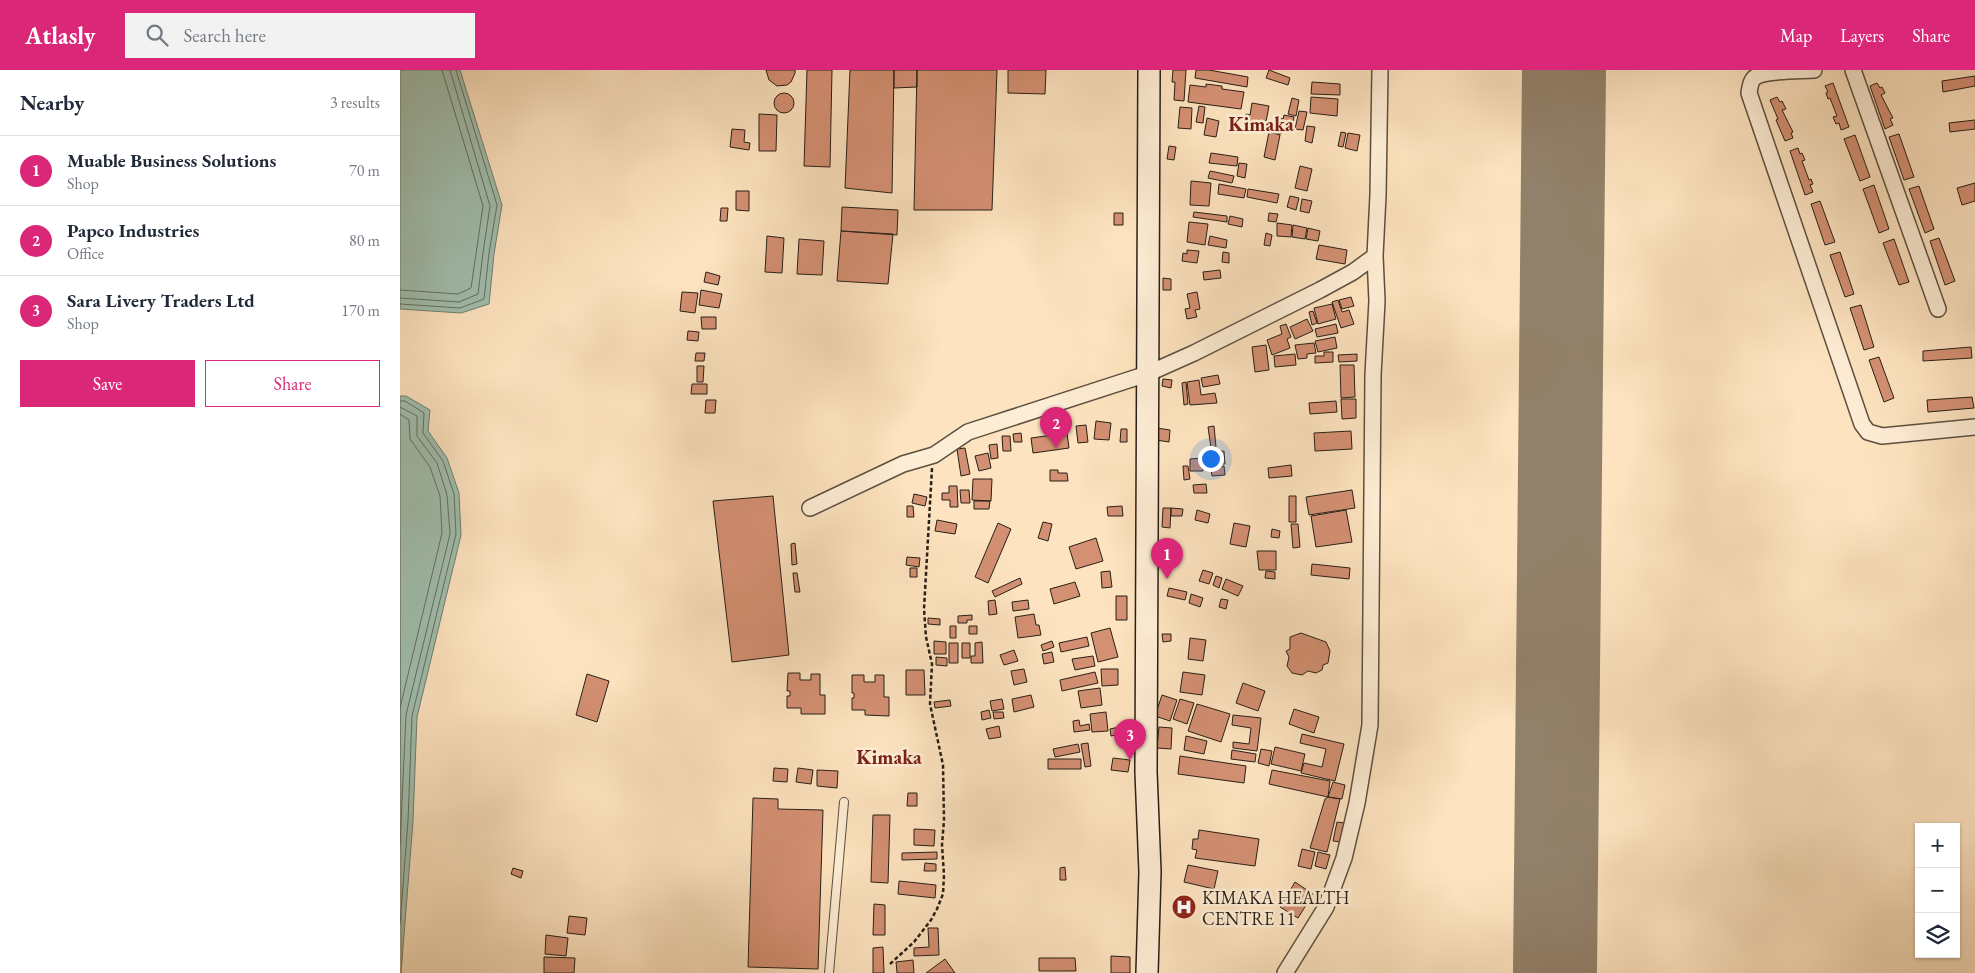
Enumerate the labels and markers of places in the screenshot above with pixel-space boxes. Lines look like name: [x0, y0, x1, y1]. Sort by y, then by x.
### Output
pin: 2: [1040, 407, 1072, 448]
pin: 1: [1151, 538, 1183, 579]
pin: 3: [1114, 719, 1146, 760]
place label: KIMAKA HEALTH CENTRE 11: [1202, 886, 1350, 930]
hospital icon: KIMAKA HEALTH CENTRE 11: [1171, 894, 1197, 920]

